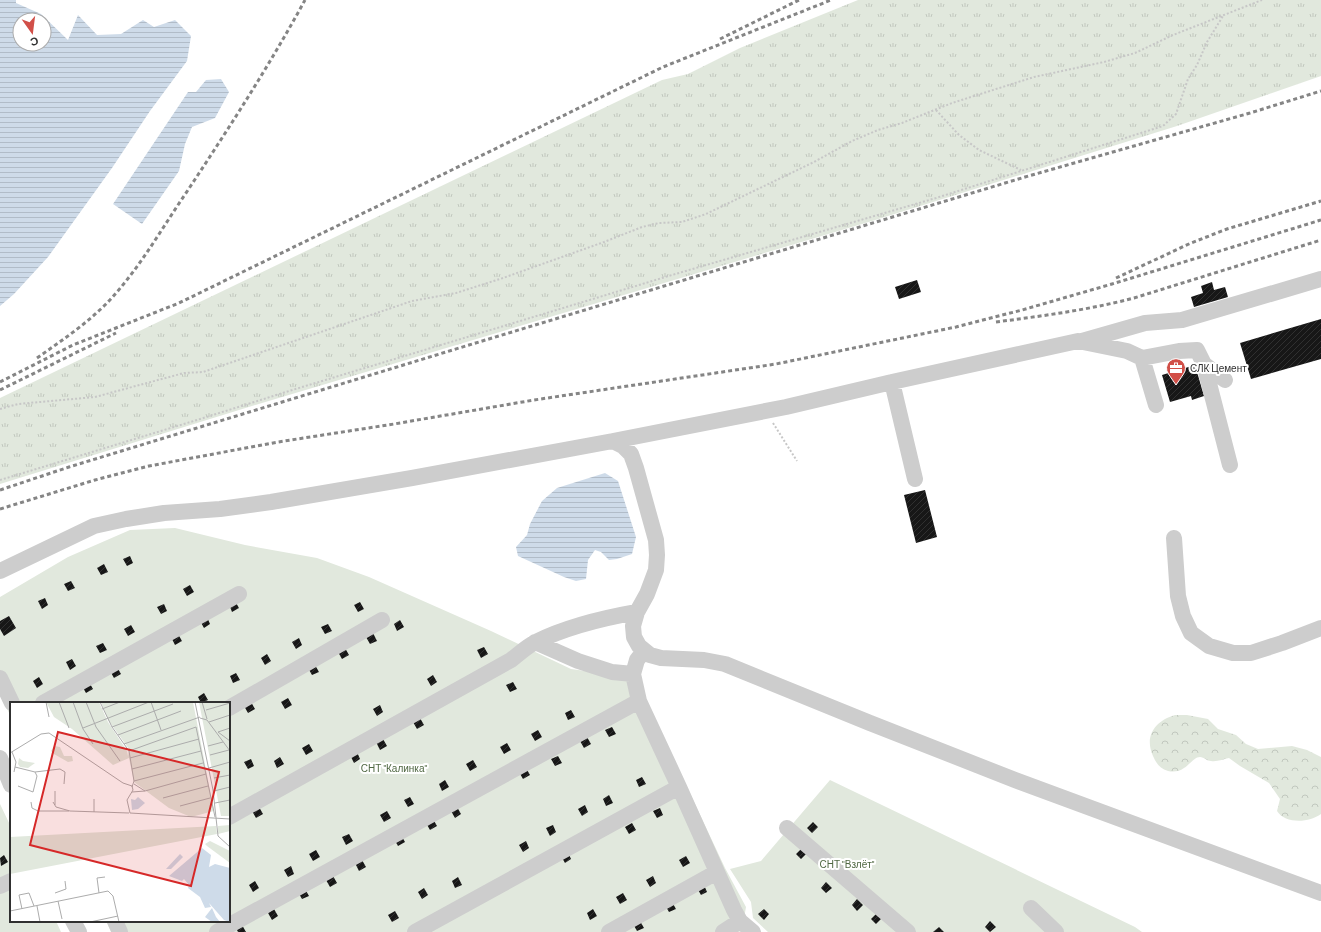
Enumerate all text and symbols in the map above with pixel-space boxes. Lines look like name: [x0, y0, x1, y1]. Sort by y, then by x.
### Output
north arrow: [12, 12, 52, 52]
text: С: [29, 35, 40, 49]
office icon: СЛК Цемент: [1165, 357, 1187, 385]
place label: СЛК Цемент: [1190, 362, 1247, 374]
inset map: [10, 702, 230, 922]
park label: СНТ "Калинка": [361, 762, 428, 774]
park label: СНТ "Взлёт": [820, 858, 875, 870]

